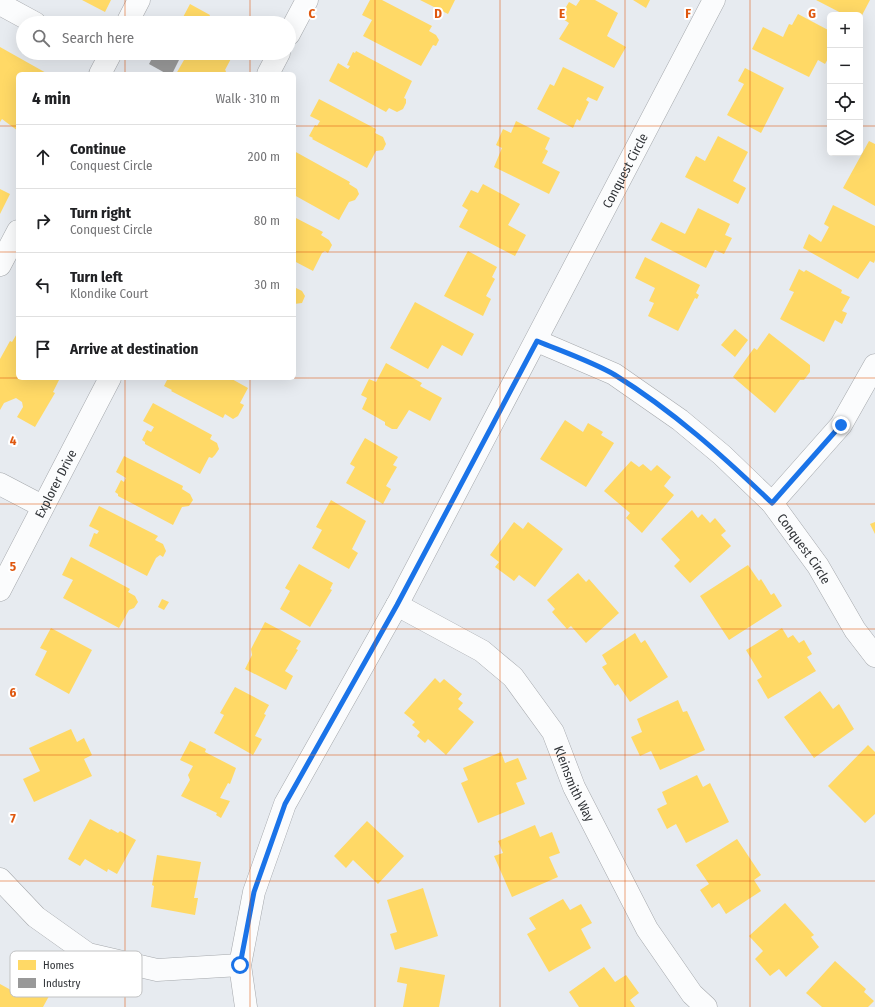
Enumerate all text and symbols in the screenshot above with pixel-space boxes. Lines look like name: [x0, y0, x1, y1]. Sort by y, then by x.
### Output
text: C: [309, 6, 316, 21]
text: D: [434, 6, 442, 21]
text: E: [559, 6, 565, 21]
text: F: [685, 6, 691, 21]
text: G: [808, 6, 816, 21]
map controls: [827, 12, 863, 156]
button: +: [827, 12, 863, 48]
search box: [16, 16, 296, 60]
icon: search: [30, 27, 52, 49]
text: Search here: [62, 29, 134, 47]
button: −: [827, 48, 863, 84]
button: locate: [827, 84, 863, 120]
text: 4 min: [32, 88, 71, 109]
text: Walk · 310 m: [216, 91, 280, 106]
button: layers: [827, 120, 863, 156]
street label: Conquest Circle: [599, 130, 651, 211]
text: Continue: [70, 140, 126, 158]
icon: ahead: [32, 146, 54, 168]
text: 200 m: [248, 149, 280, 164]
text: Conquest Circle: [70, 158, 153, 173]
text: Turn right: [70, 204, 131, 222]
icon: right: [32, 210, 54, 232]
text: 80 m: [254, 213, 280, 228]
text: Conquest Circle: [70, 222, 153, 237]
text: Turn left: [70, 268, 123, 286]
icon: left: [32, 274, 54, 296]
text: 30 m: [254, 277, 280, 292]
text: Klondike Court: [70, 286, 148, 301]
icon: arrive: [32, 338, 54, 360]
text: Arrive at destination: [70, 340, 198, 358]
route end: [832, 416, 850, 434]
text: 4: [10, 433, 17, 448]
street label: Explorer Drive: [31, 447, 79, 520]
street label: Conquest Circle: [774, 510, 834, 586]
text: 5: [10, 559, 16, 574]
text: 6: [10, 685, 17, 700]
street label: Kleinsmith Way: [551, 744, 598, 824]
text: 7: [10, 811, 16, 826]
legend: [10, 951, 142, 997]
route start: [231, 956, 249, 974]
text: Homes: [43, 959, 74, 972]
text: Industry: [43, 977, 80, 990]

